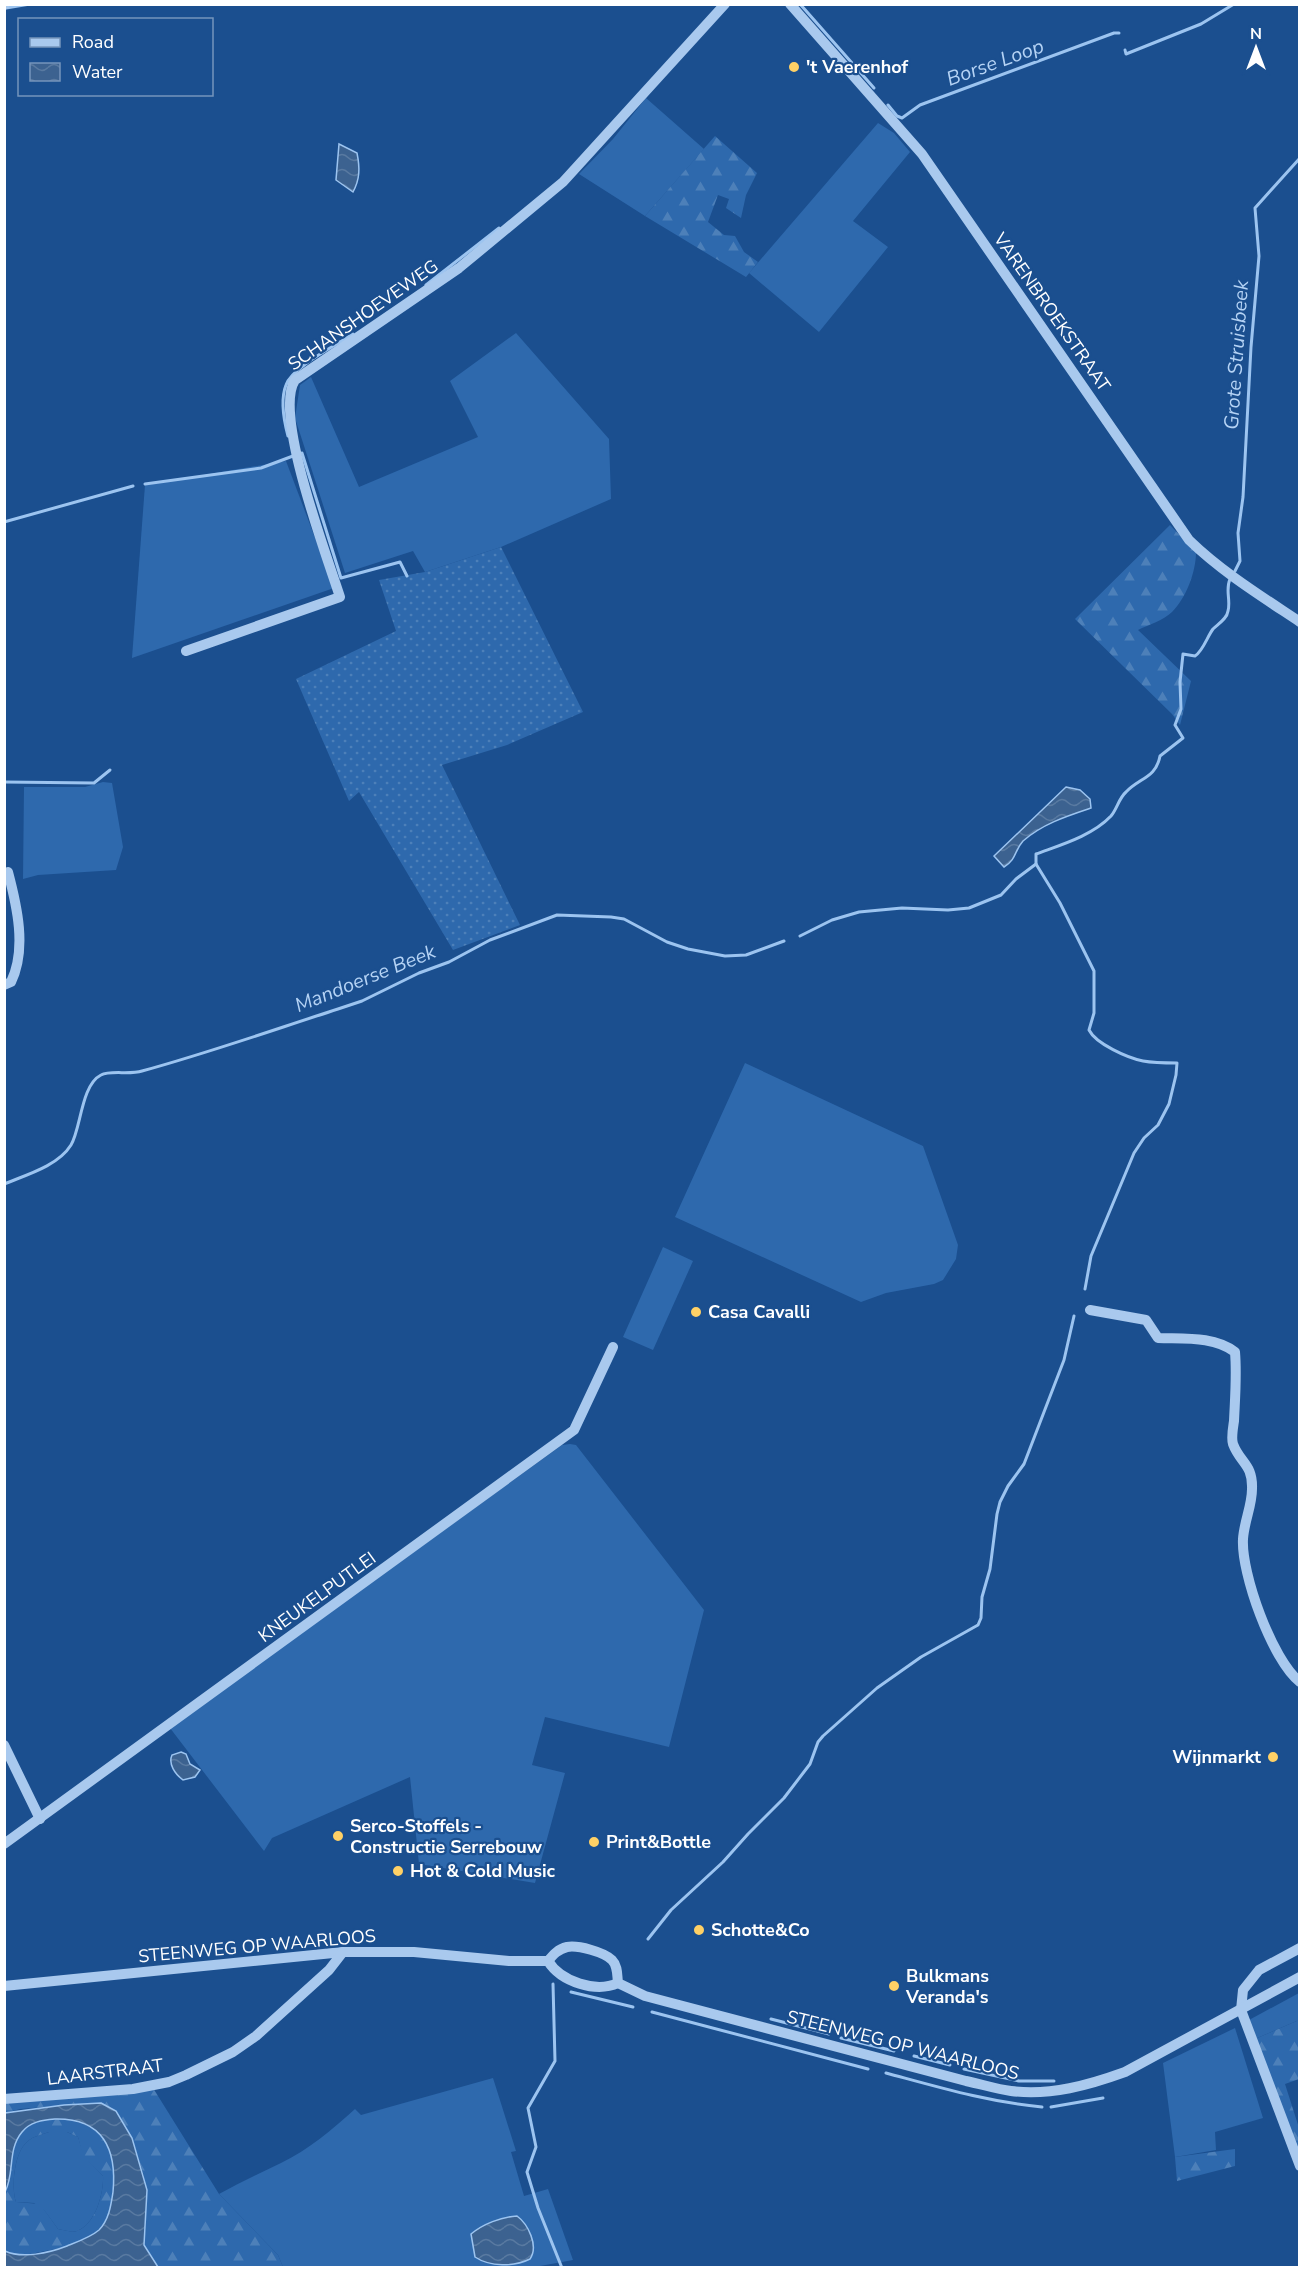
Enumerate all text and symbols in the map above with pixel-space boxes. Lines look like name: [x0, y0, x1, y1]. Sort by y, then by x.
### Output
legend: [18, 18, 213, 96]
north arrow: [1226, 18, 1286, 78]
text: N: [1250, 23, 1262, 45]
text: Road: [72, 30, 114, 54]
water label: Borse Loop: [943, 32, 1048, 93]
place label: 't Vaerenhof: [806, 55, 908, 79]
text: Water: [72, 60, 123, 84]
marker: 't Vaerenhof: [787, 60, 801, 74]
street label: VARENBROEKSTRAAT: [987, 227, 1116, 396]
street label: SCHANSHOEVEWEG: [283, 254, 443, 376]
water label: Grote Struisbeek: [1218, 278, 1255, 431]
water label: Mandoerse Beek: [291, 938, 441, 1019]
place label: Casa Cavalli: [708, 1300, 810, 1324]
marker: Casa Cavalli: [689, 1305, 703, 1319]
street label: KNEUKELPUTLEI: [253, 1546, 381, 1648]
place label: Wijnmarkt: [1172, 1745, 1261, 1769]
marker: Wijnmarkt: [1266, 1750, 1280, 1764]
place label: Serco-Stoffels - Constructie Serrebouw: [350, 1814, 543, 1859]
marker: Serco-Stoffels - Constructie Serrebouw: [331, 1829, 345, 1843]
place label: Print&Bottle: [606, 1830, 711, 1854]
marker: Print&Bottle: [587, 1835, 601, 1849]
place label: Hot & Cold Music: [410, 1859, 556, 1883]
marker: Hot & Cold Music: [391, 1864, 405, 1878]
place label: Schotte&Co: [711, 1918, 810, 1942]
marker: Schotte&Co: [692, 1923, 706, 1937]
street label: STEENWEG OP WAARLOOS: [137, 1924, 377, 1968]
place label: Bulkmans Veranda's: [905, 1964, 989, 2009]
marker: Bulkmans Veranda's: [887, 1979, 901, 1993]
street label: STEENWEG OP WAARLOOS: [784, 2004, 1022, 2086]
street label: LAARSTRAAT: [46, 2053, 165, 2091]

